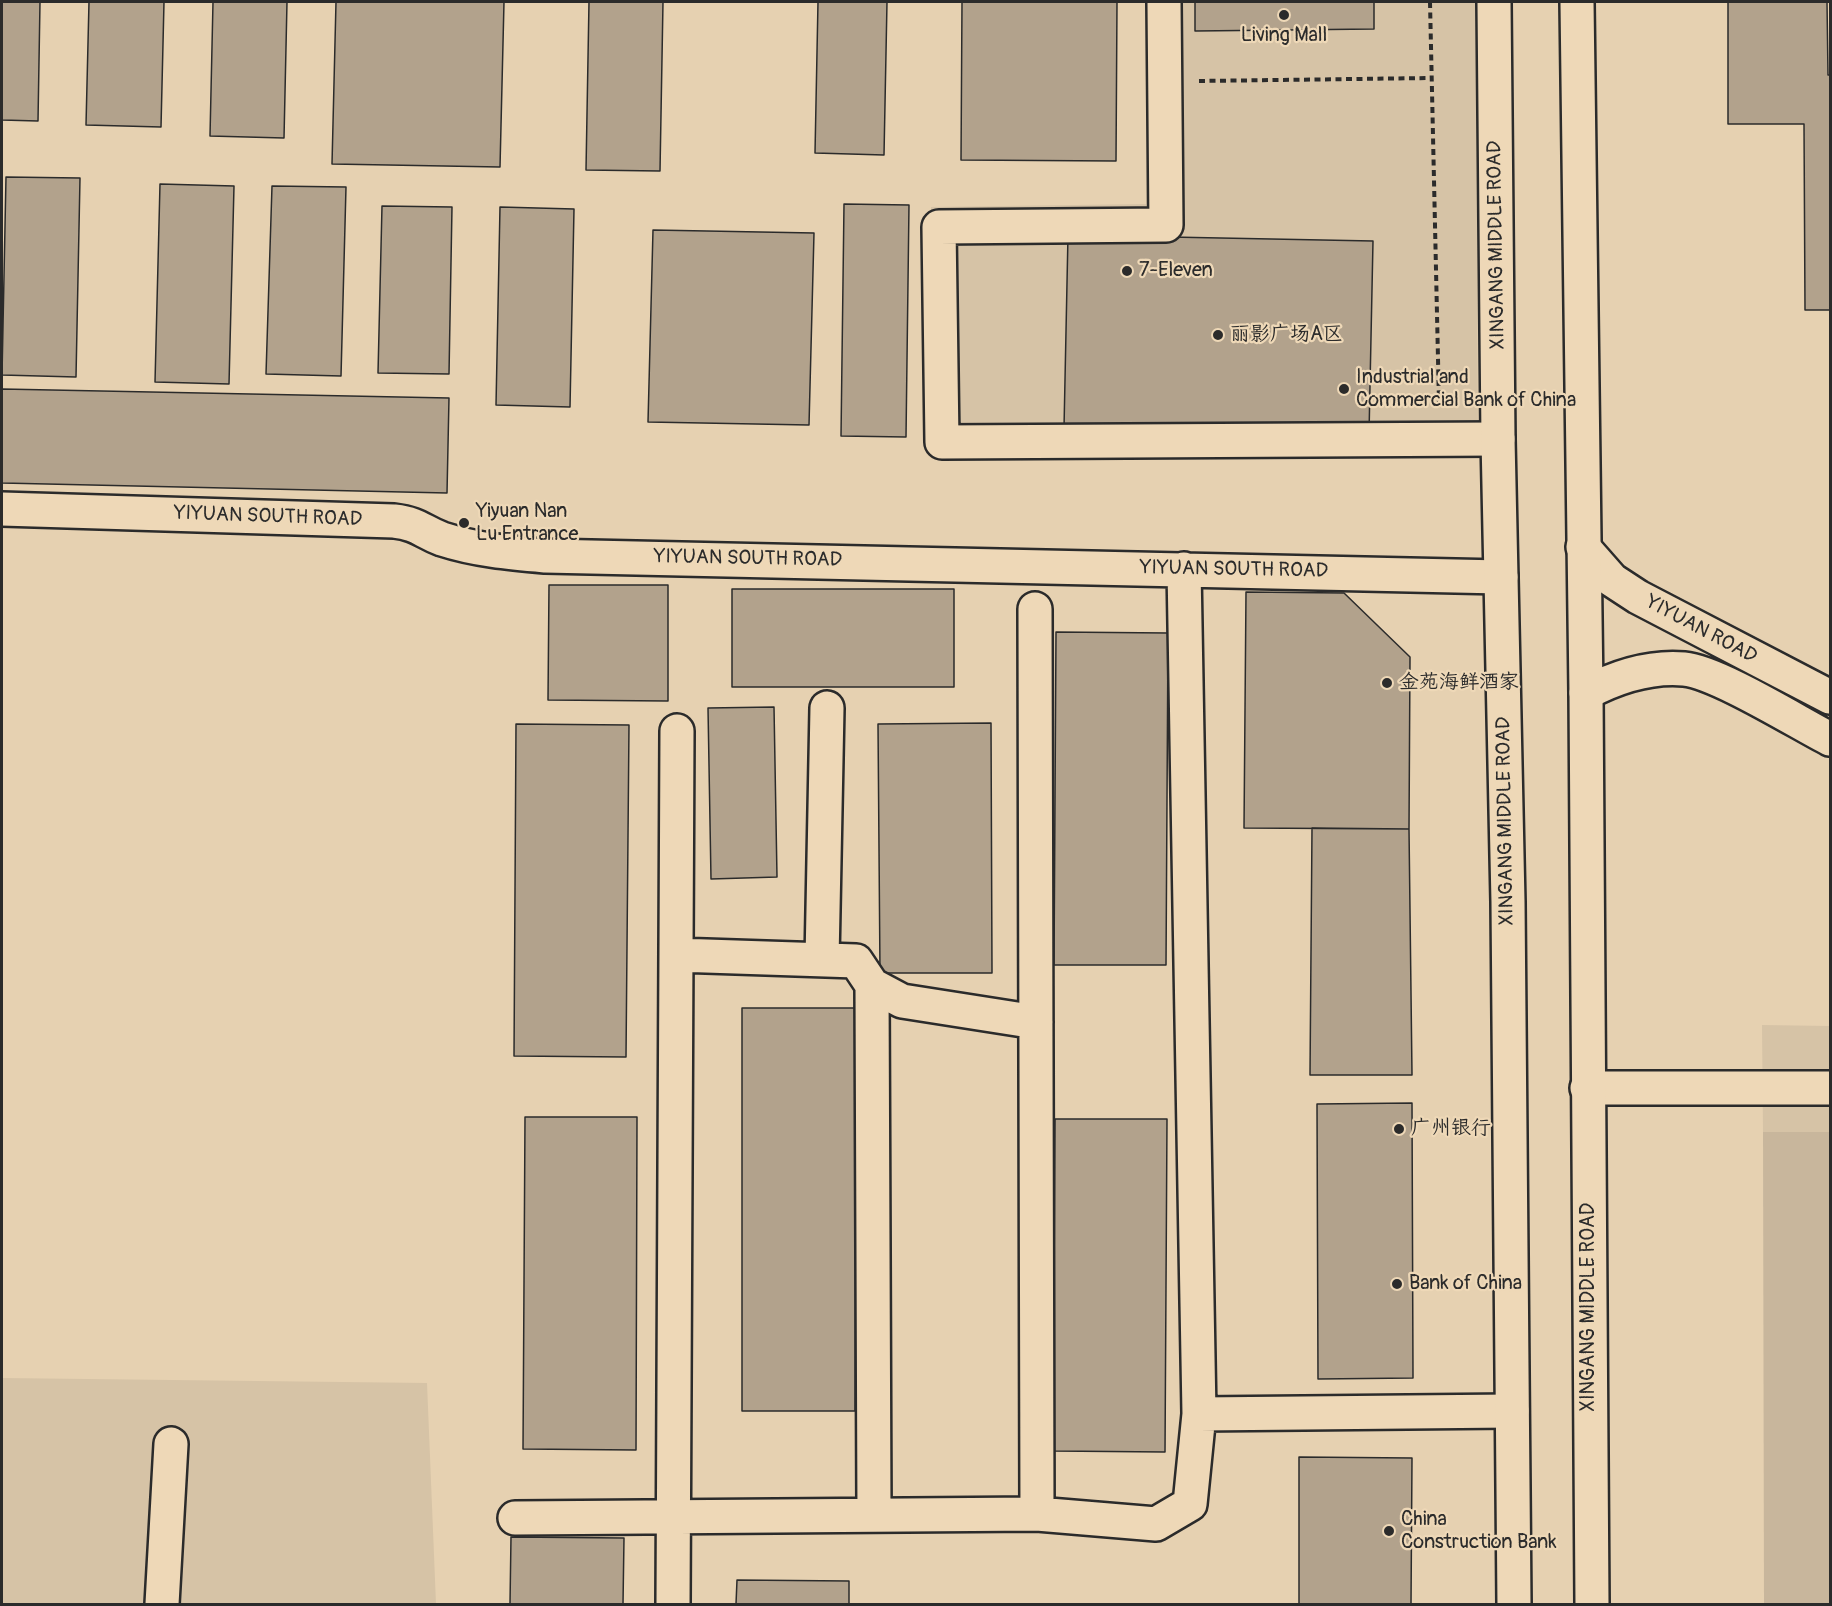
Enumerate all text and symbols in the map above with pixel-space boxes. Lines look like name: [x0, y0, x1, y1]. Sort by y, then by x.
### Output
marker: Living Mall: [1277, 8, 1291, 22]
place label: Living Mall: [1241, 24, 1327, 48]
street label: XINGANG MIDDLE ROAD: [1483, 140, 1511, 350]
place label: 7-Eleven: [1139, 259, 1213, 283]
marker: 7-Eleven: [1120, 264, 1134, 278]
place label: 丽影广场A区: [1230, 323, 1343, 347]
marker: 丽影广场A区: [1211, 328, 1225, 342]
place label: Industrial and Commercial Bank of China: [1356, 366, 1576, 413]
marker: Industrial and Commercial Bank of China: [1337, 382, 1351, 396]
place label: Yiyuan Nan Lu Entrance: [476, 500, 578, 547]
street label: YIYUAN SOUTH ROAD: [173, 502, 363, 532]
marker: Yiyuan Nan Lu Entrance: [457, 516, 471, 530]
street label: YIYUAN SOUTH ROAD: [654, 545, 842, 573]
street label: YIYUAN SOUTH ROAD: [1140, 556, 1328, 584]
street label: YIYUAN ROAD: [1641, 591, 1761, 669]
place label: 金苑海鲜酒家: [1399, 671, 1519, 695]
marker: 金苑海鲜酒家: [1380, 676, 1394, 690]
street label: XINGANG MIDDLE ROAD: [1492, 716, 1520, 926]
place label: 广州银行: [1411, 1117, 1491, 1141]
marker: 广州银行: [1392, 1122, 1406, 1136]
street label: XINGANG MIDDLE ROAD: [1577, 1203, 1601, 1411]
place label: Bank of China: [1409, 1272, 1522, 1296]
marker: Bank of China: [1390, 1277, 1404, 1291]
place label: China Construction Bank: [1401, 1508, 1557, 1555]
marker: China Construction Bank: [1382, 1524, 1396, 1538]

